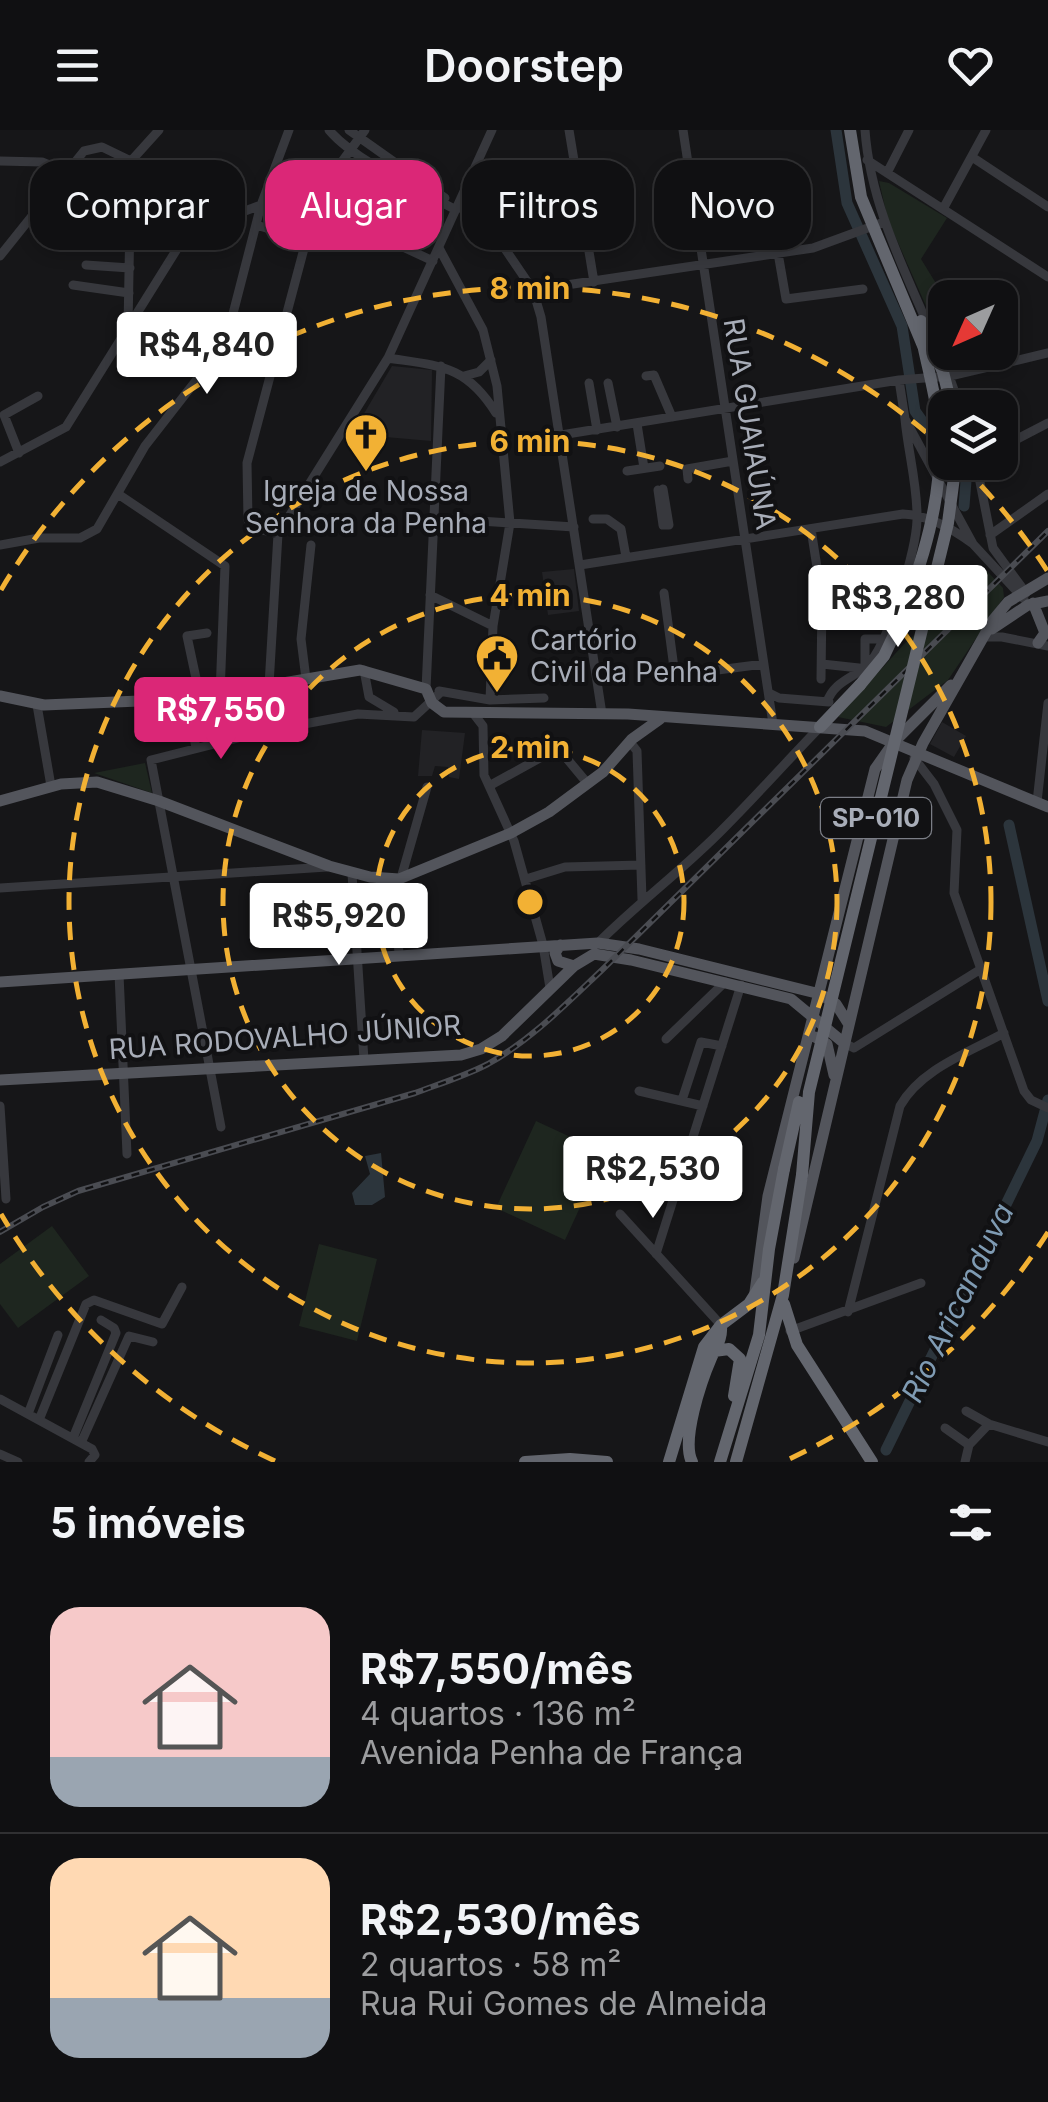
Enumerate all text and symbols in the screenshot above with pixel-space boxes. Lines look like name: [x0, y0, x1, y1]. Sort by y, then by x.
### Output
icon: menu: [50, 38, 105, 93]
text: Doorstep: [424, 38, 624, 93]
icon: heart: [943, 38, 998, 93]
chip: Comprar: [30, 160, 245, 250]
chip: Alugar: [265, 160, 442, 250]
chip: Filtros: [462, 160, 634, 250]
chip: Novo: [654, 160, 811, 250]
text: 8 min: [490, 270, 570, 306]
north arrow: [928, 280, 1018, 370]
map controls: [928, 280, 1018, 480]
pin: R$4,840: [115, 312, 299, 397]
street label: RUA GUAIAÚNA: [717, 316, 784, 532]
text: R$4,840: [139, 325, 275, 364]
button: layers: [928, 390, 1018, 480]
church icon: Igreja de Nossa Senhora da Penha: [343, 412, 389, 473]
text: 6 min: [490, 423, 570, 459]
place label: Igreja de Nossa Senhora da Penha: [245, 474, 487, 540]
pin: R$3,280: [806, 565, 990, 650]
text: 4 min: [489, 577, 571, 613]
text: R$3,280: [830, 578, 966, 617]
place label: Cartório Civil da Penha: [530, 623, 718, 689]
public building icon: Cartório Civil da Penha: [474, 633, 520, 694]
pin: R$7,550: [129, 677, 313, 762]
text: R$7,550: [156, 690, 286, 729]
text: 2 min: [490, 729, 570, 765]
road number: SP-010: [821, 798, 931, 838]
pin: R$5,920: [247, 883, 431, 968]
centre of rings: [512, 884, 548, 920]
text: R$5,920: [272, 896, 406, 935]
street label: RUA RODOVALHO JÚNIOR: [108, 1007, 462, 1066]
pin: R$2,530: [561, 1136, 745, 1221]
text: R$2,530: [585, 1149, 721, 1188]
water label: Rio Aricanduva: [893, 1197, 1021, 1408]
icon: filters: [943, 1495, 998, 1550]
text: 5 imóveis: [50, 1497, 246, 1548]
text: R$7,550/mês: [360, 1643, 633, 1694]
icon: home: [130, 1647, 250, 1767]
text: 4 quartos · 136 m²: [360, 1694, 636, 1733]
text: Avenida Penha de França: [360, 1733, 744, 1772]
text: R$2,530/mês: [360, 1894, 641, 1945]
icon: home: [130, 1898, 250, 2018]
text: 2 quartos · 58 m²: [360, 1945, 621, 1984]
text: Rua Rui Gomes de Almeida: [360, 1984, 767, 2023]

